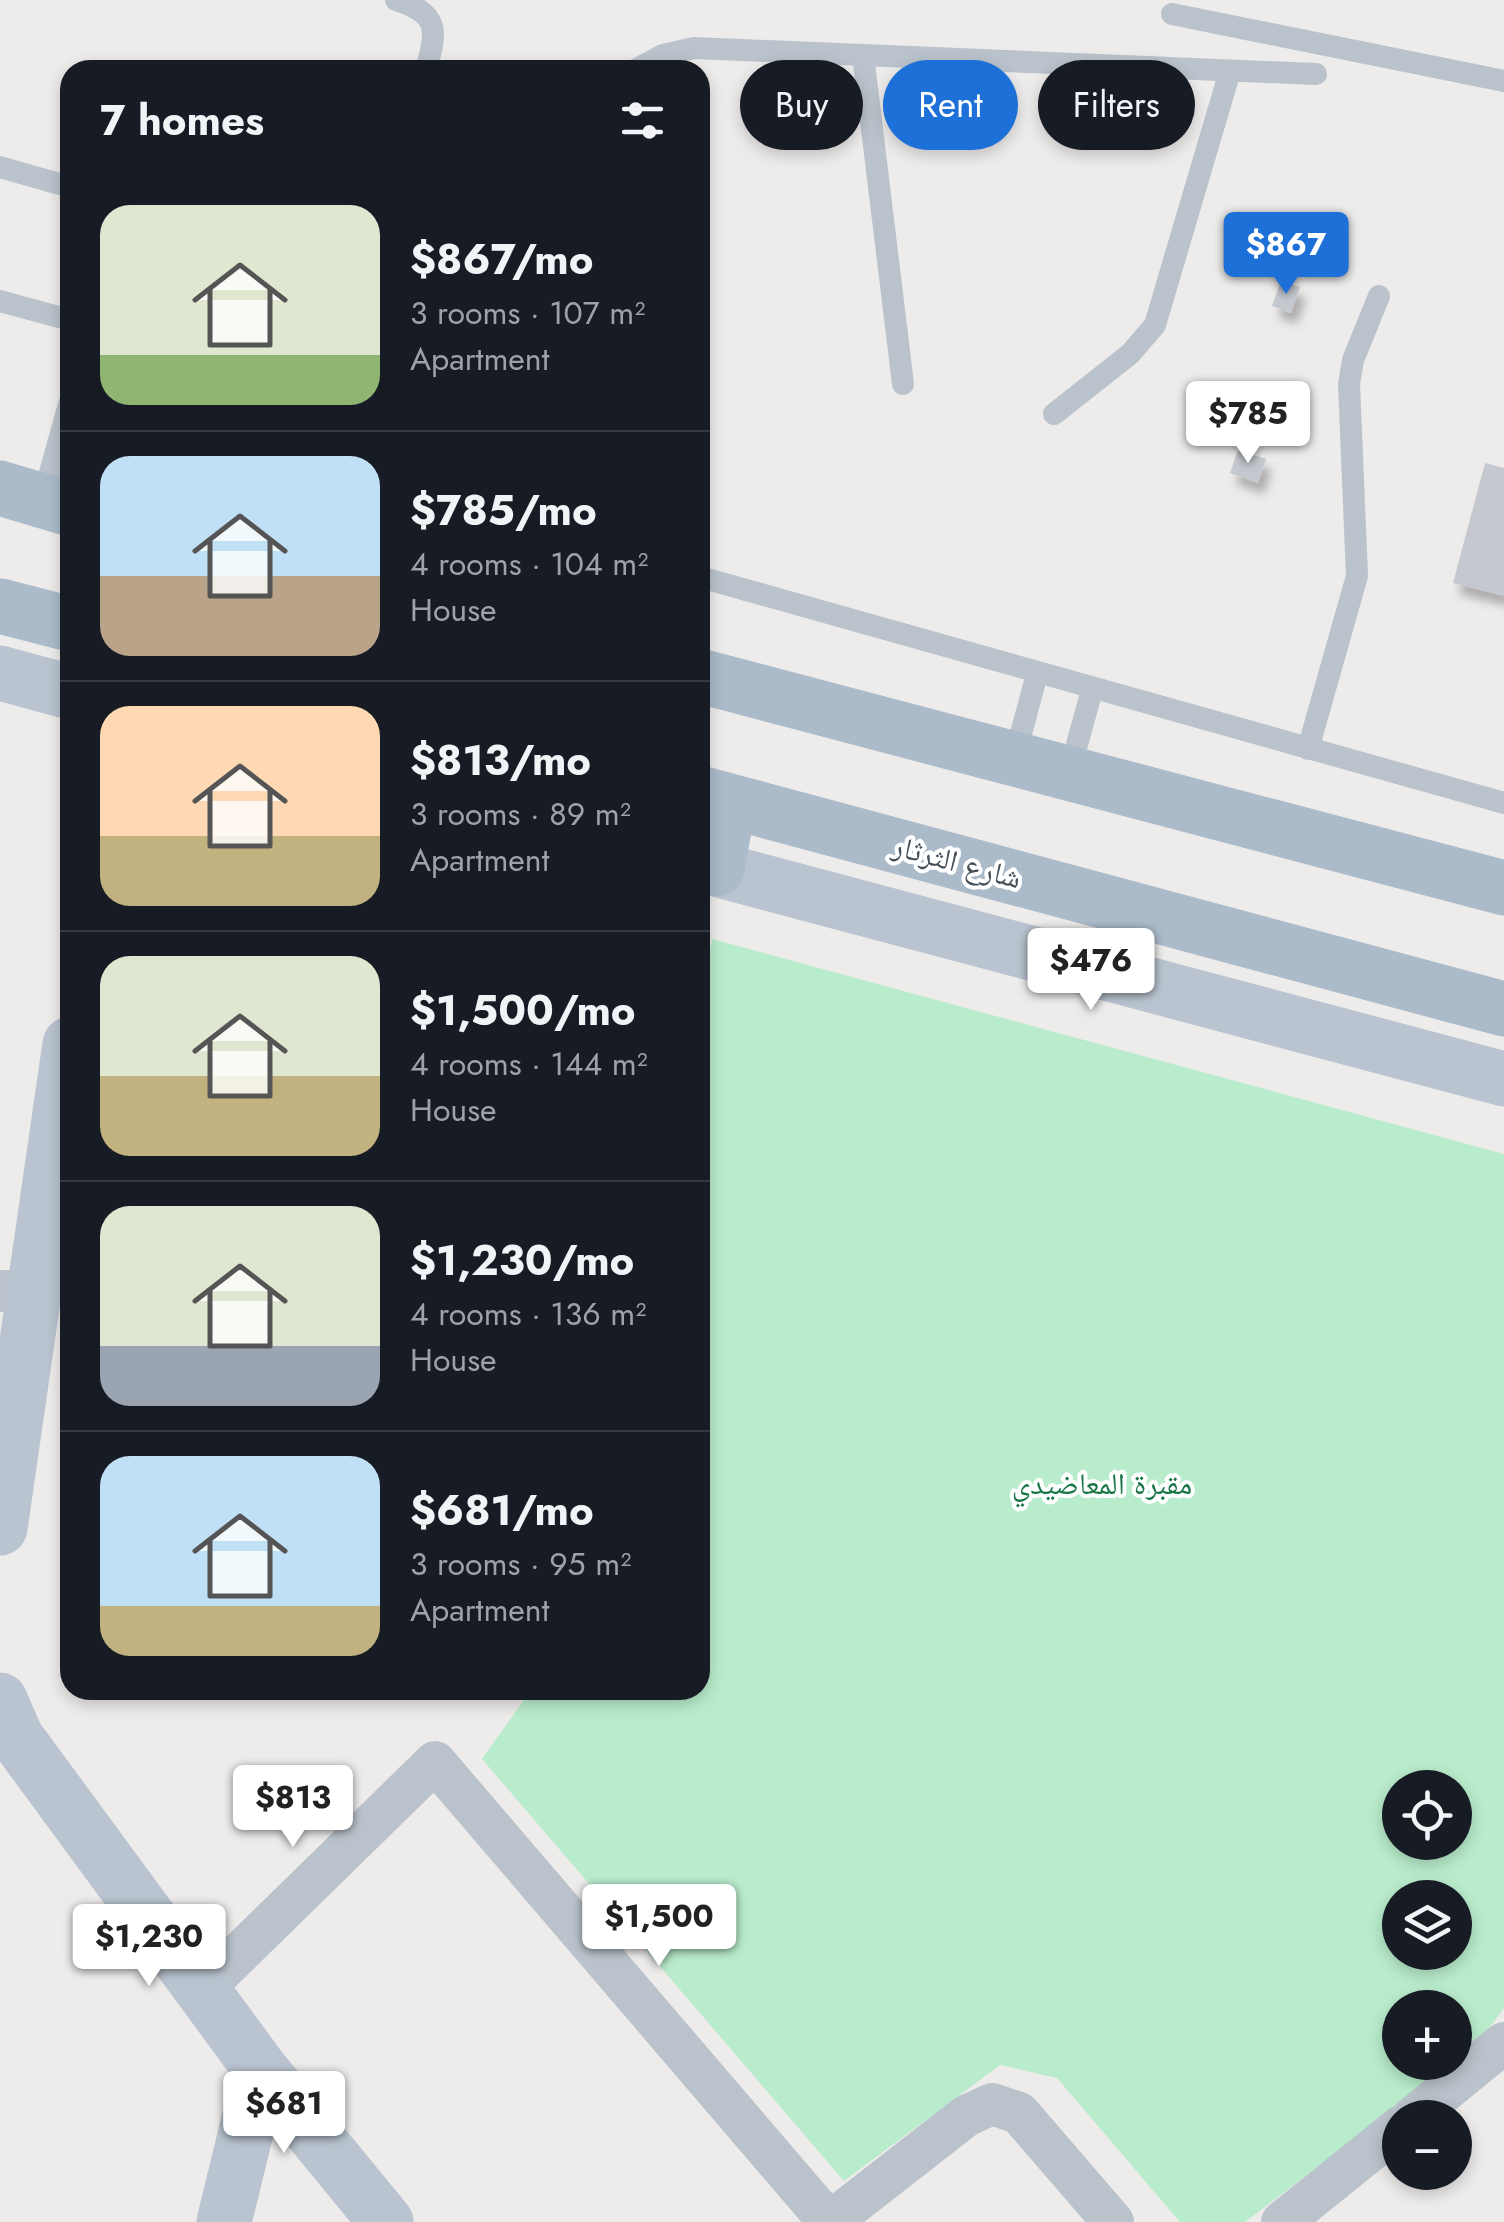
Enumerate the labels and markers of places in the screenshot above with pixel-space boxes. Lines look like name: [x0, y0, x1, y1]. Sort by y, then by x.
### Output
pin: $867: [1227, 212, 1345, 297]
pin: $785: [1189, 381, 1307, 466]
pin: $476: [1032, 928, 1150, 1013]
pin: $813: [234, 1765, 352, 1850]
pin: $1,500: [578, 1884, 740, 1969]
pin: $1,230: [68, 1904, 230, 1989]
pin: $681: [225, 2071, 343, 2156]

